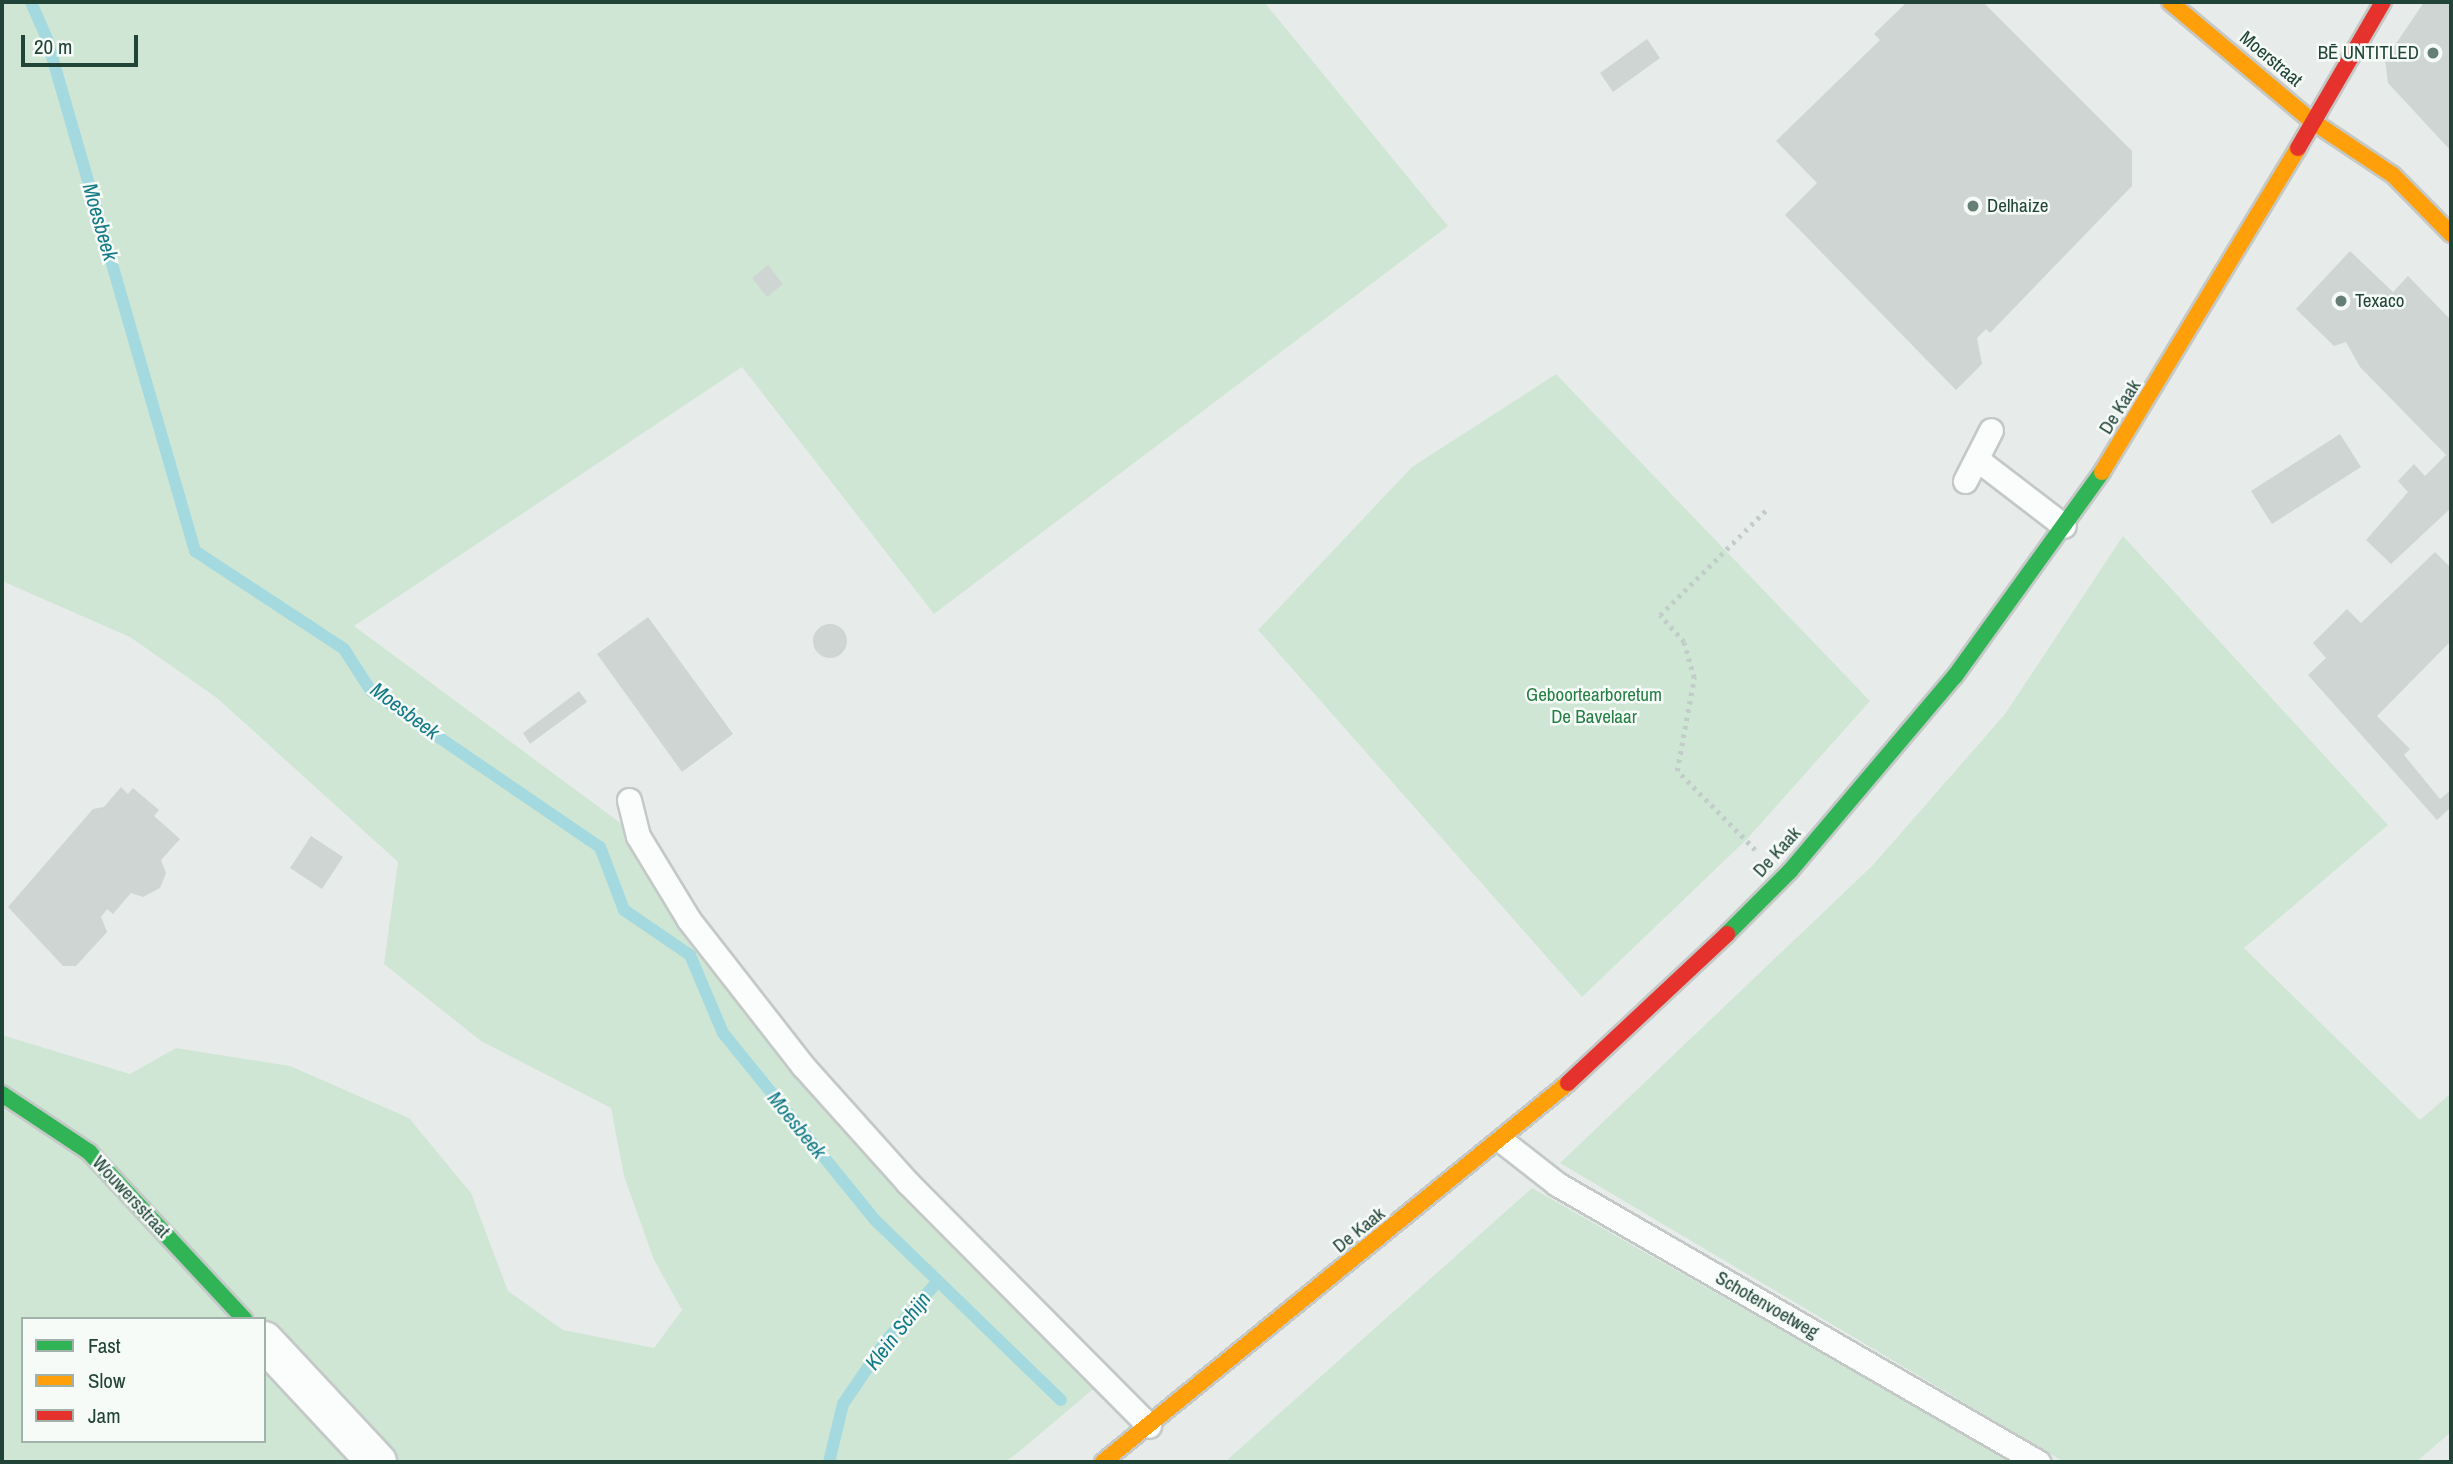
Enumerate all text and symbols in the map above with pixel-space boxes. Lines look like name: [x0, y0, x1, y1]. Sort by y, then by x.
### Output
scale bar: [24, 21, 142, 65]
street label: Moerstraat: [2235, 26, 2307, 92]
text: 20 m: [34, 32, 72, 61]
place label: BĒ UNTITLED: [2318, 42, 2419, 64]
marker: BĒ UNTITLED: [2425, 45, 2441, 61]
water label: Moesbeek: [77, 180, 123, 264]
place label: Delhaize: [1987, 195, 2048, 217]
marker: Delhaize: [1965, 198, 1981, 214]
place label: Texaco: [2355, 290, 2404, 312]
marker: Texaco: [2333, 293, 2349, 309]
street label: De Kaak: [2094, 376, 2146, 438]
water label: Moesbeek: [366, 677, 444, 745]
park label: Geboortearboretum De Bavelaar: [1526, 684, 1662, 728]
street label: De Kaak: [1749, 822, 1805, 882]
water label: Moesbeek: [762, 1086, 832, 1164]
street label: Wouwersstraat: [87, 1151, 175, 1243]
street label: De Kaak: [1329, 1202, 1389, 1258]
street label: Schotenvoetweg: [1711, 1266, 1823, 1344]
water label: Klein Schijn: [860, 1287, 936, 1375]
legend: [21, 1317, 266, 1443]
text: Fast: [88, 1331, 121, 1360]
text: Slow: [88, 1366, 125, 1395]
text: Jam: [88, 1401, 121, 1430]

